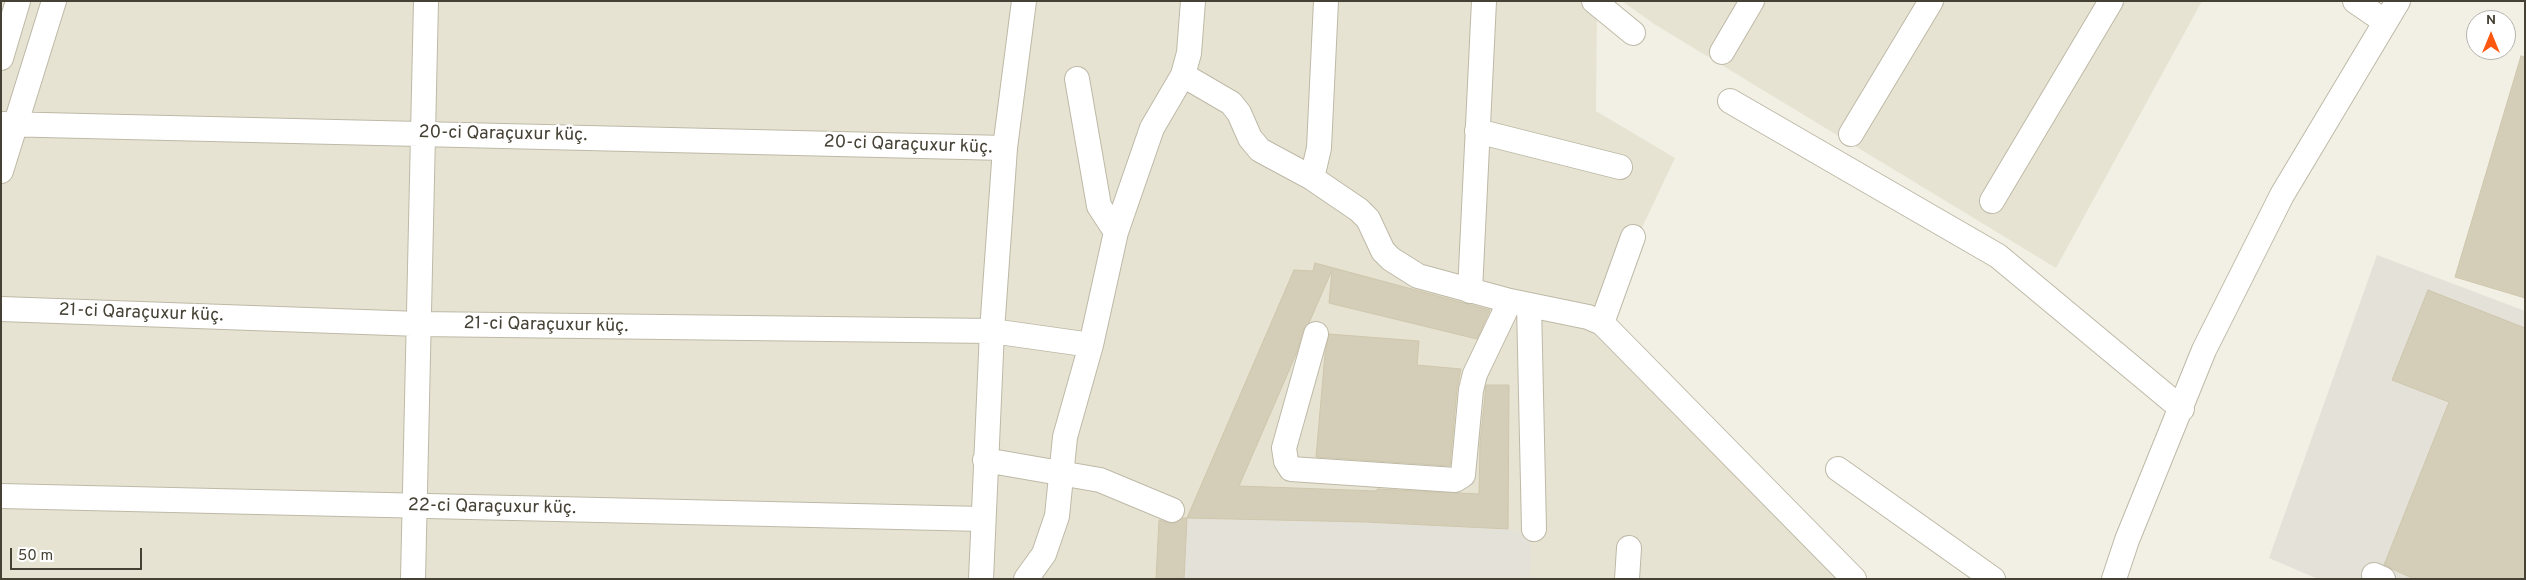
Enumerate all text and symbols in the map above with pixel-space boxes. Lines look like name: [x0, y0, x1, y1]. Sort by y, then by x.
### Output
north arrow: [2466, 10, 2516, 60]
text: N: [2486, 12, 2496, 29]
street label: 20-ci Qaraçuxur küç.: [418, 123, 588, 147]
street label: 20-ci Qaraçuxur küç.: [823, 132, 993, 160]
street label: 21-ci Qaraçuxur küç.: [58, 300, 224, 328]
street label: 21-ci Qaraçuxur küç.: [463, 314, 629, 338]
street label: 22-ci Qaraçuxur küç.: [408, 496, 576, 520]
scale bar: [12, 538, 145, 570]
text: 50 m: [18, 547, 53, 566]

